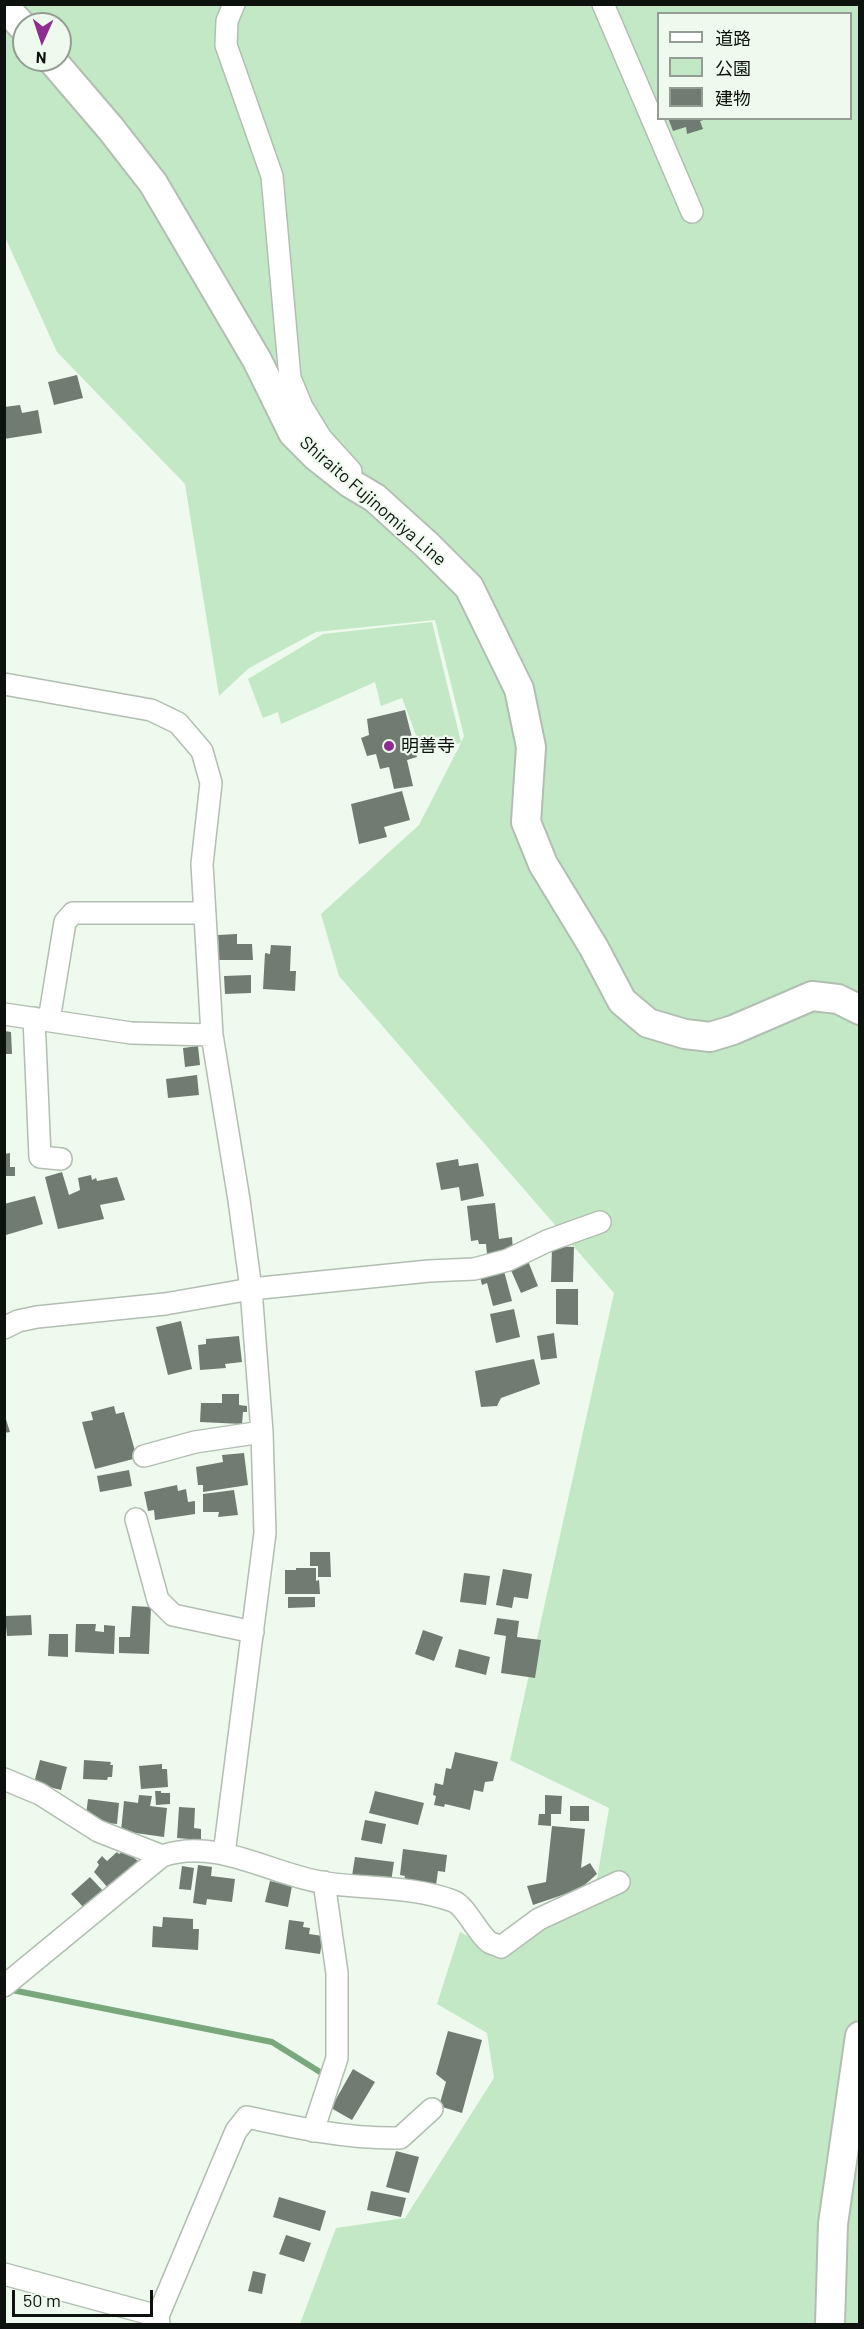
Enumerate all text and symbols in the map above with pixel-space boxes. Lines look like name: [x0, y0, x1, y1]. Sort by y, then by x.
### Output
north arrow: [12, 12, 72, 72]
legend: [657, 12, 852, 120]
text: 道路: [715, 27, 751, 49]
text: N: [35, 49, 47, 68]
text: 公園: [715, 57, 751, 79]
text: 建物: [715, 87, 751, 109]
street label: Shiraito Fujinomiya Line: [295, 431, 451, 571]
place label: 明善寺: [401, 735, 455, 757]
marker: 明善寺: [382, 739, 396, 753]
scale bar: [15, 2278, 156, 2316]
text: 50 m: [23, 2289, 61, 2311]

